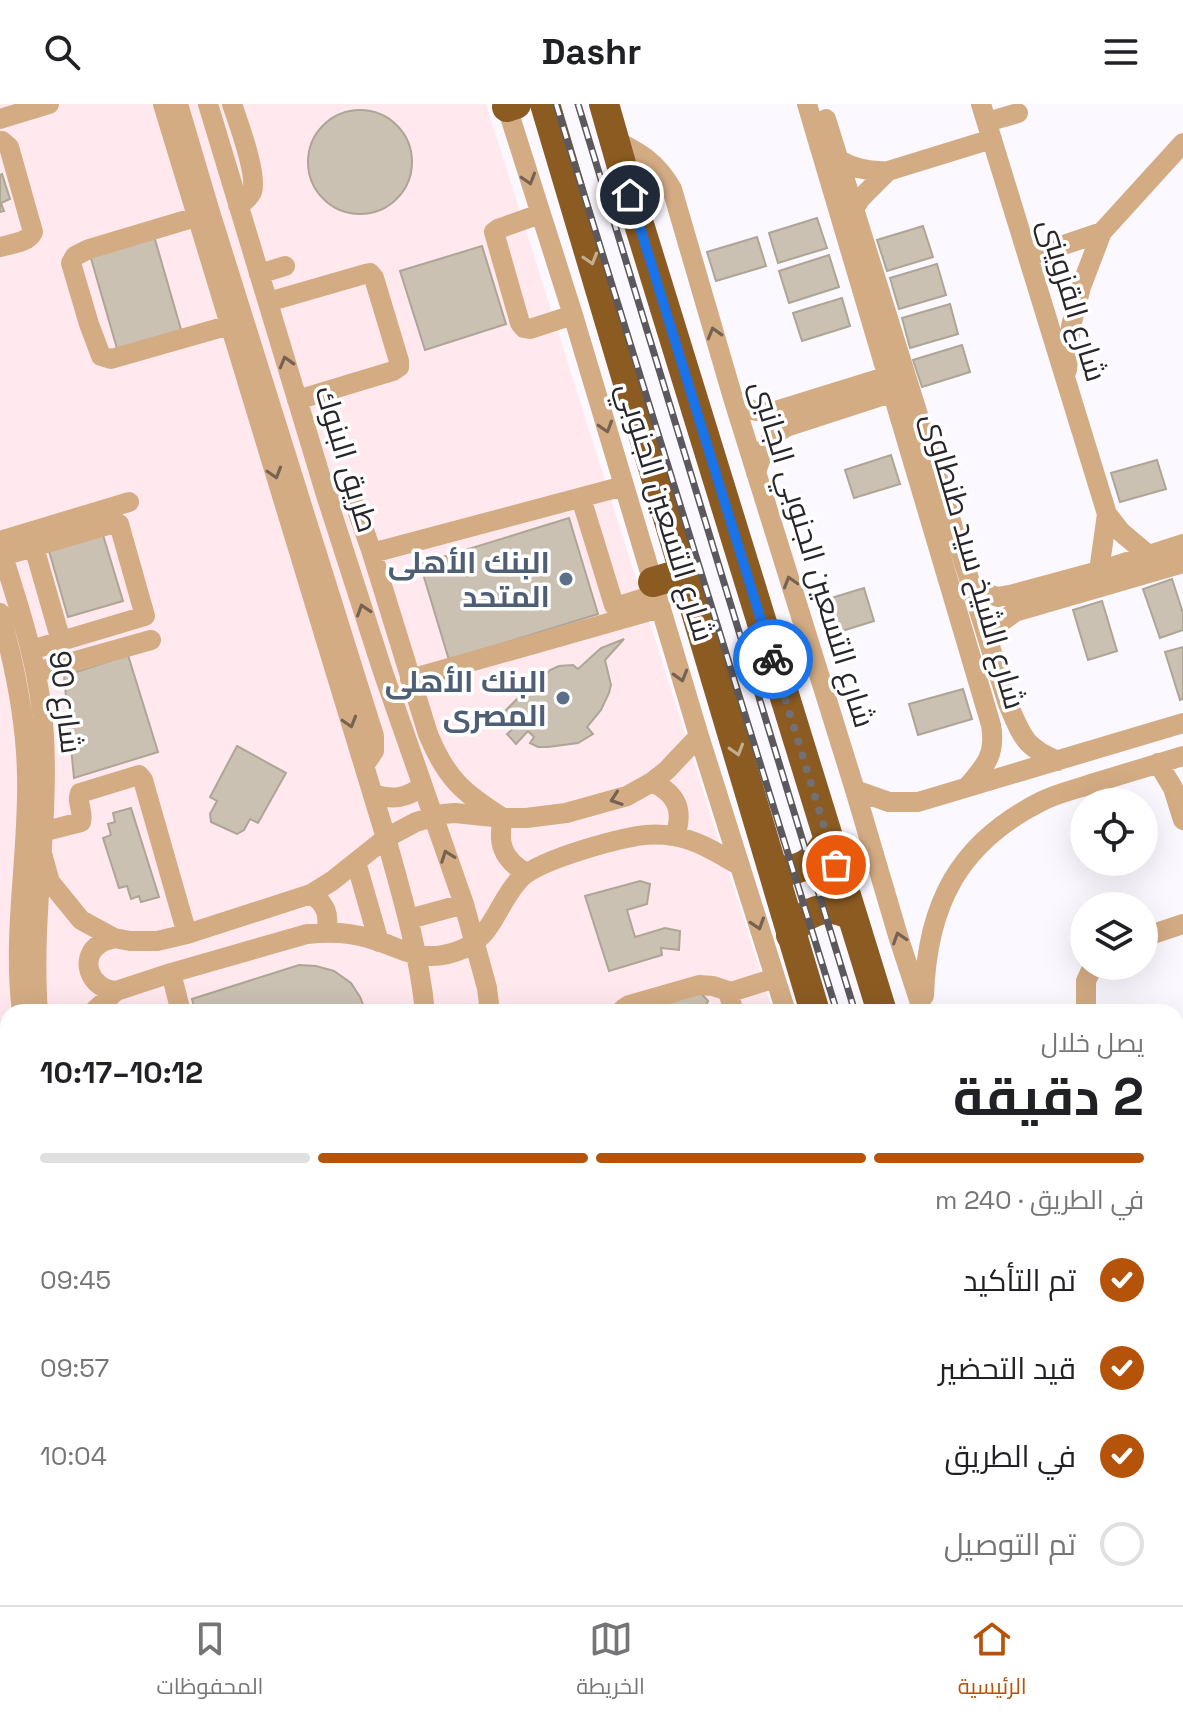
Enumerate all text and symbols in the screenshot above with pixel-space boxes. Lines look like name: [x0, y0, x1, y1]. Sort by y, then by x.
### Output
text: Dashr: [542, 29, 641, 75]
icon: search: [40, 30, 84, 74]
icon: menu: [1099, 30, 1143, 74]
pin: [596, 161, 664, 229]
one-way arrow: [519, 171, 535, 185]
icon: home: [608, 173, 652, 217]
street label: شارع القزوينى: [1029, 214, 1116, 386]
one-way arrow: [582, 252, 598, 266]
one-way arrow: [707, 327, 723, 341]
one-way arrow: [279, 356, 295, 369]
street label: شارع التسعين الجنوبي الجانبى: [738, 376, 884, 733]
street label: شارع التسعين الجنوبي: [604, 378, 724, 647]
street label: طريق البنوك: [306, 381, 388, 537]
street label: شارع الشيخ سيد طنطاوى: [912, 408, 1035, 714]
one-way arrow: [597, 419, 613, 433]
one-way arrow: [266, 466, 282, 480]
place label: البنك الأهلى المتحد: [388, 543, 550, 616]
marker: البنك الأهلى المتحد: [557, 570, 575, 588]
one-way arrow: [783, 576, 799, 589]
one-way arrow: [356, 604, 372, 617]
courier: [733, 619, 813, 699]
icon: bike: [751, 637, 795, 681]
street label: شارع 90: [39, 648, 92, 756]
place label: البنك الأهلى المصرى: [385, 662, 547, 735]
one-way arrow: [672, 668, 688, 682]
marker: البنك الأهلى المصرى: [554, 689, 572, 707]
one-way arrow: [341, 715, 357, 729]
one-way arrow: [728, 743, 744, 757]
map controls: [1070, 788, 1158, 980]
button: locate: [1070, 788, 1158, 876]
one-way arrow: [610, 790, 624, 806]
pin: [802, 831, 870, 899]
icon: bag: [814, 843, 858, 887]
one-way arrow: [440, 850, 456, 864]
button: layers: [1070, 892, 1158, 980]
one-way arrow: [749, 917, 765, 930]
one-way arrow: [892, 932, 908, 945]
text: يصل خلال: [1041, 1026, 1144, 1060]
text: 10:12–10:17: [40, 1053, 203, 1092]
text: 2 دقيقة: [953, 1064, 1144, 1130]
text: في الطريق · 240 m: [935, 1183, 1144, 1217]
icon: check: [1100, 1258, 1144, 1302]
text: تم التأكيد: [963, 1261, 1076, 1300]
text: 09:45: [40, 1263, 111, 1297]
icon: check: [1100, 1346, 1144, 1390]
text: قيد التحضير: [939, 1349, 1076, 1388]
text: 09:57: [40, 1351, 109, 1385]
icon: check: [1100, 1434, 1144, 1478]
text: في الطريق: [944, 1437, 1076, 1476]
text: 10:04: [40, 1439, 107, 1473]
text: تم التوصيل: [944, 1525, 1076, 1564]
tab: المحفوظات: [156, 1617, 263, 1707]
tab: الخريطة: [576, 1617, 645, 1707]
tab: الرئيسية: [958, 1617, 1027, 1707]

